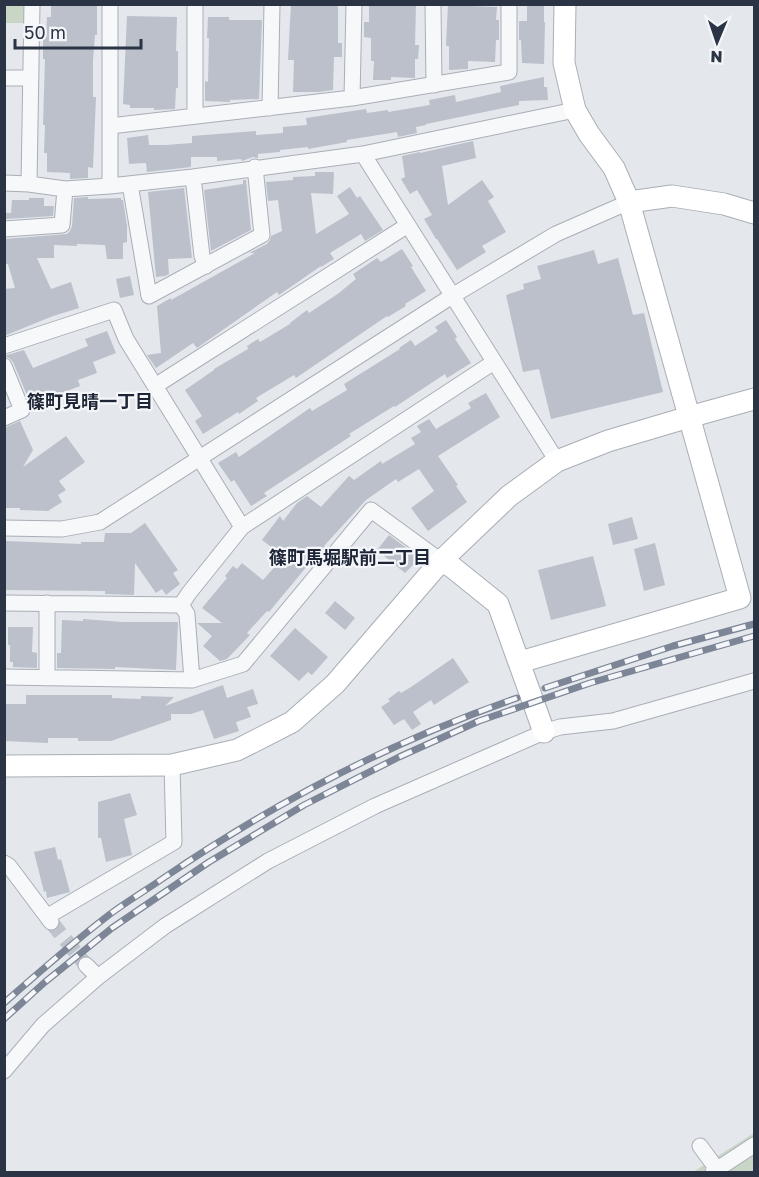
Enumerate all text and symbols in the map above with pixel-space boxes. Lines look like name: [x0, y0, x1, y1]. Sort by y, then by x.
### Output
scale bar: [15, 12, 141, 50]
north arrow: [687, 12, 747, 72]
text: 50 m: [24, 21, 66, 43]
text: N: [710, 47, 723, 67]
district label: 篠町見晴一丁目: [27, 390, 153, 412]
district label: 篠町馬堀駅前二丁目: [269, 546, 431, 568]

